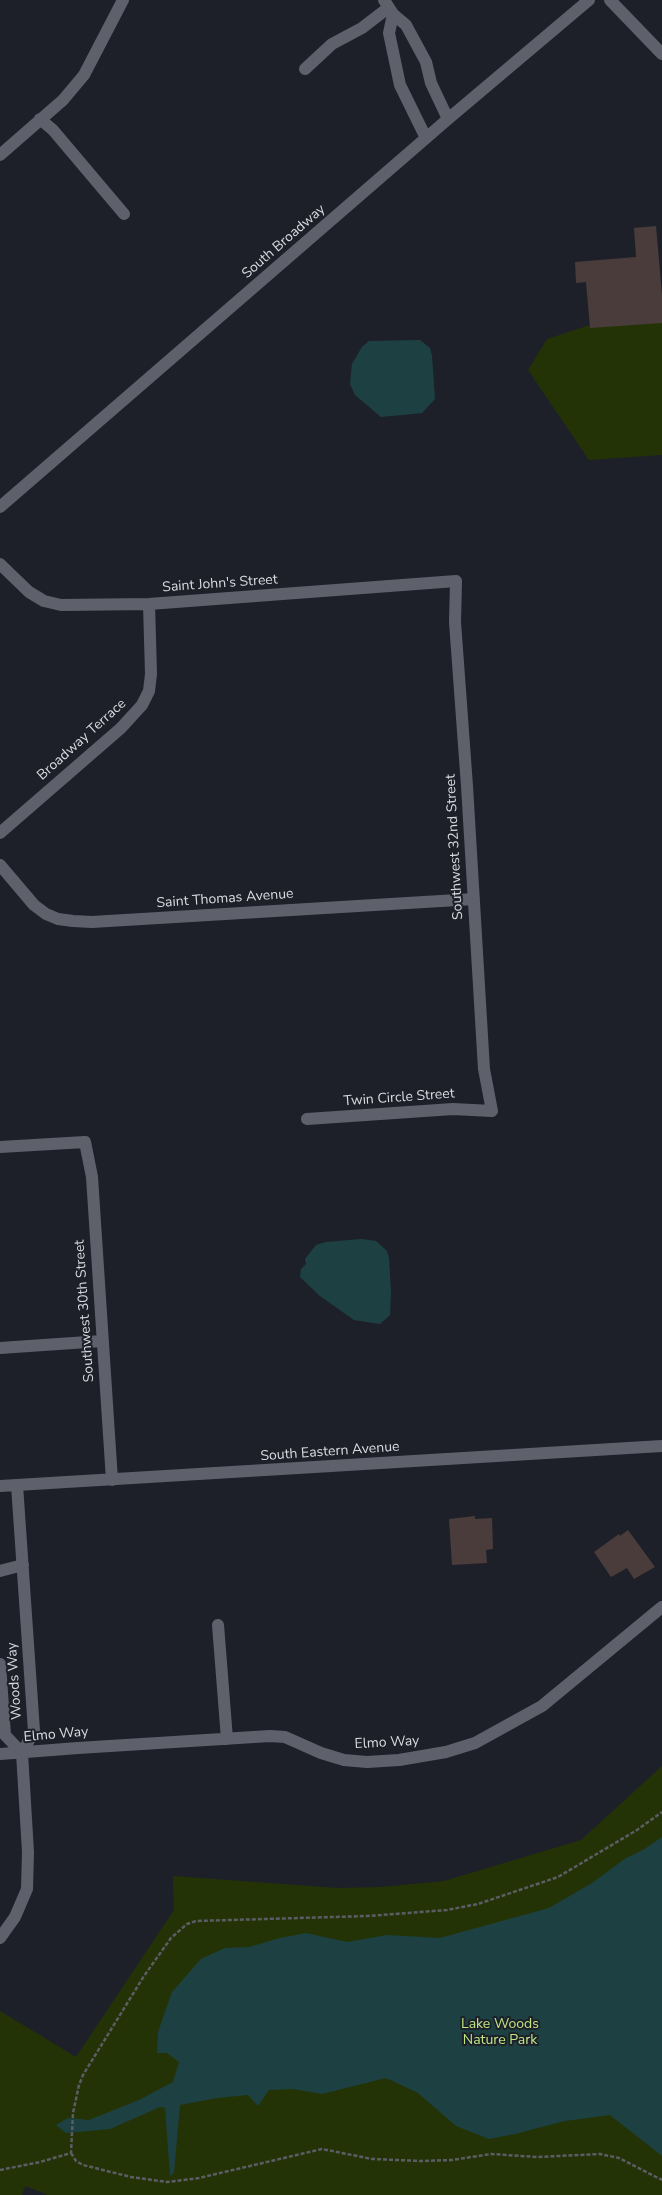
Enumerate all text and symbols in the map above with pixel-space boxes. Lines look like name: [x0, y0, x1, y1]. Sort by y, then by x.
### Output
street label: South Broadway: [239, 201, 329, 283]
street label: Saint John's Street: [162, 572, 278, 596]
street label: Broadway Terrace: [34, 696, 130, 784]
street label: Southwest 32nd Street: [443, 774, 467, 920]
street label: Saint Thomas Avenue: [156, 886, 294, 912]
street label: Twin Circle Street: [343, 1086, 455, 1110]
street label: Southwest 30th Street: [72, 1239, 98, 1383]
street label: South Eastern Avenue: [260, 1439, 400, 1465]
street label: Woods Way: [4, 1642, 26, 1720]
street label: Elmo Way: [23, 1724, 89, 1746]
street label: Elmo Way: [354, 1733, 420, 1753]
park label: Lake Woods Nature Park: [461, 2017, 539, 2050]

